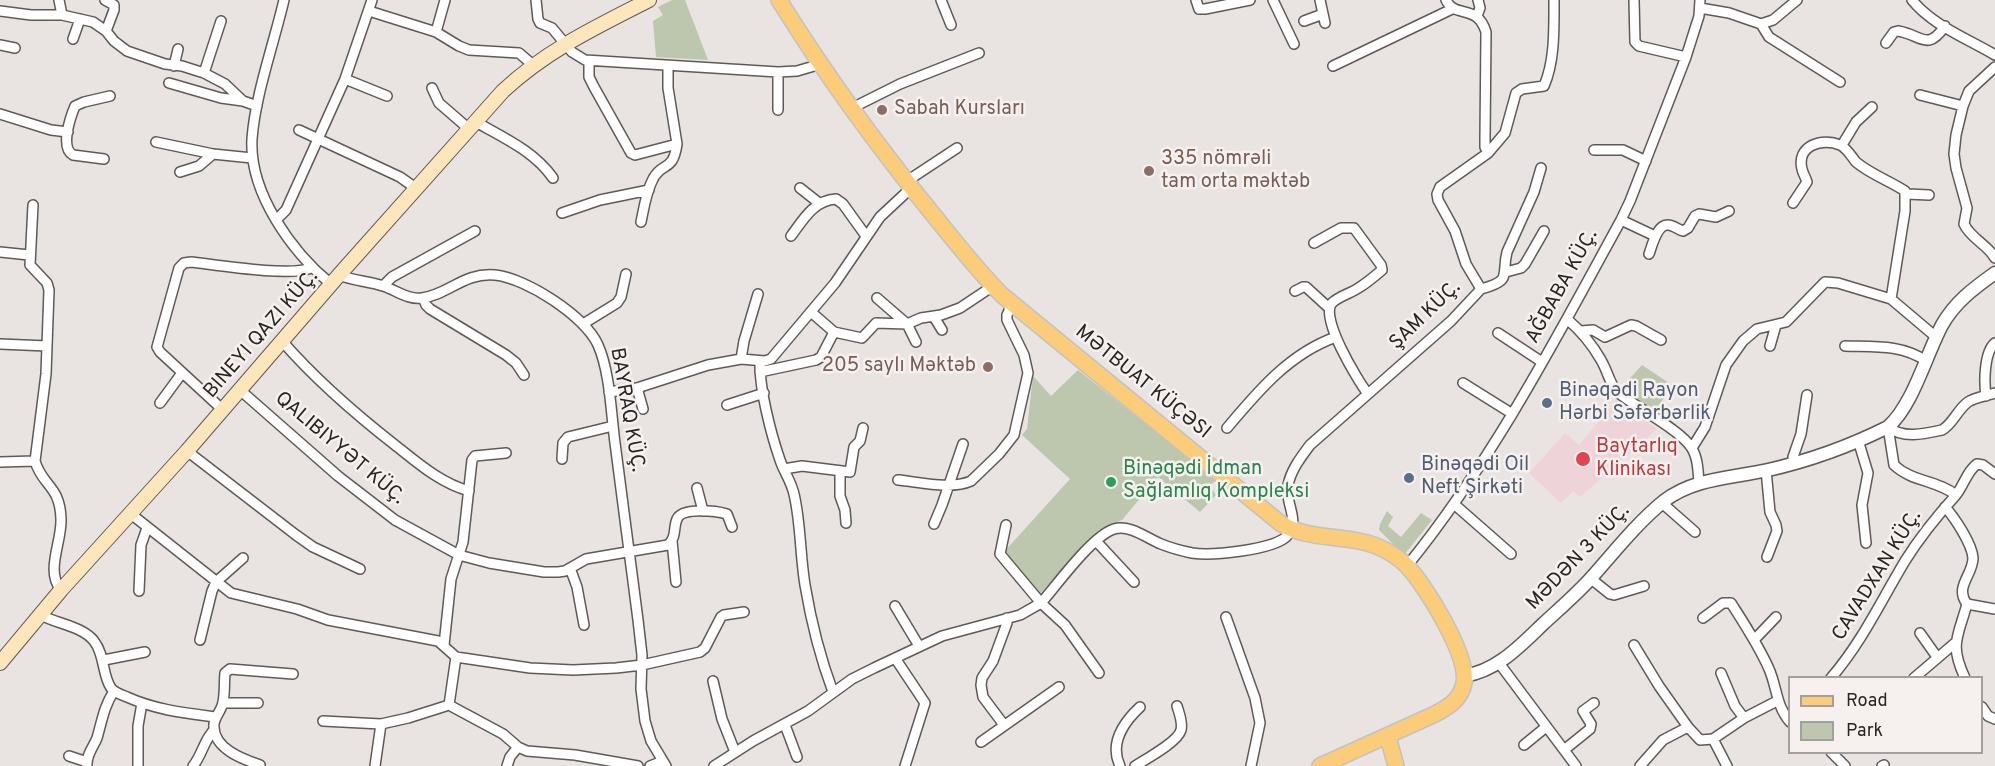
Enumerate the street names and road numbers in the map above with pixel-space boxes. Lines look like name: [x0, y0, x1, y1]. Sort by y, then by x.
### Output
street label: AĞBABA KÜÇ.: [1522, 226, 1604, 348]
street label: BINEYI QAZI KÜÇ.: [200, 266, 324, 404]
street label: ŞAM KÜÇ.: [1386, 276, 1466, 356]
street label: MƏTBUAT KÜÇƏSI: [1069, 321, 1215, 445]
street label: BAYRAQ KÜÇ.: [603, 346, 649, 474]
street label: QALIBIYYƏT KÜÇ.: [269, 388, 409, 510]
street label: MƏDƏN 3 KÜÇ.: [1522, 500, 1636, 616]
street label: CAVADXAN KÜÇ.: [1828, 506, 1928, 646]

